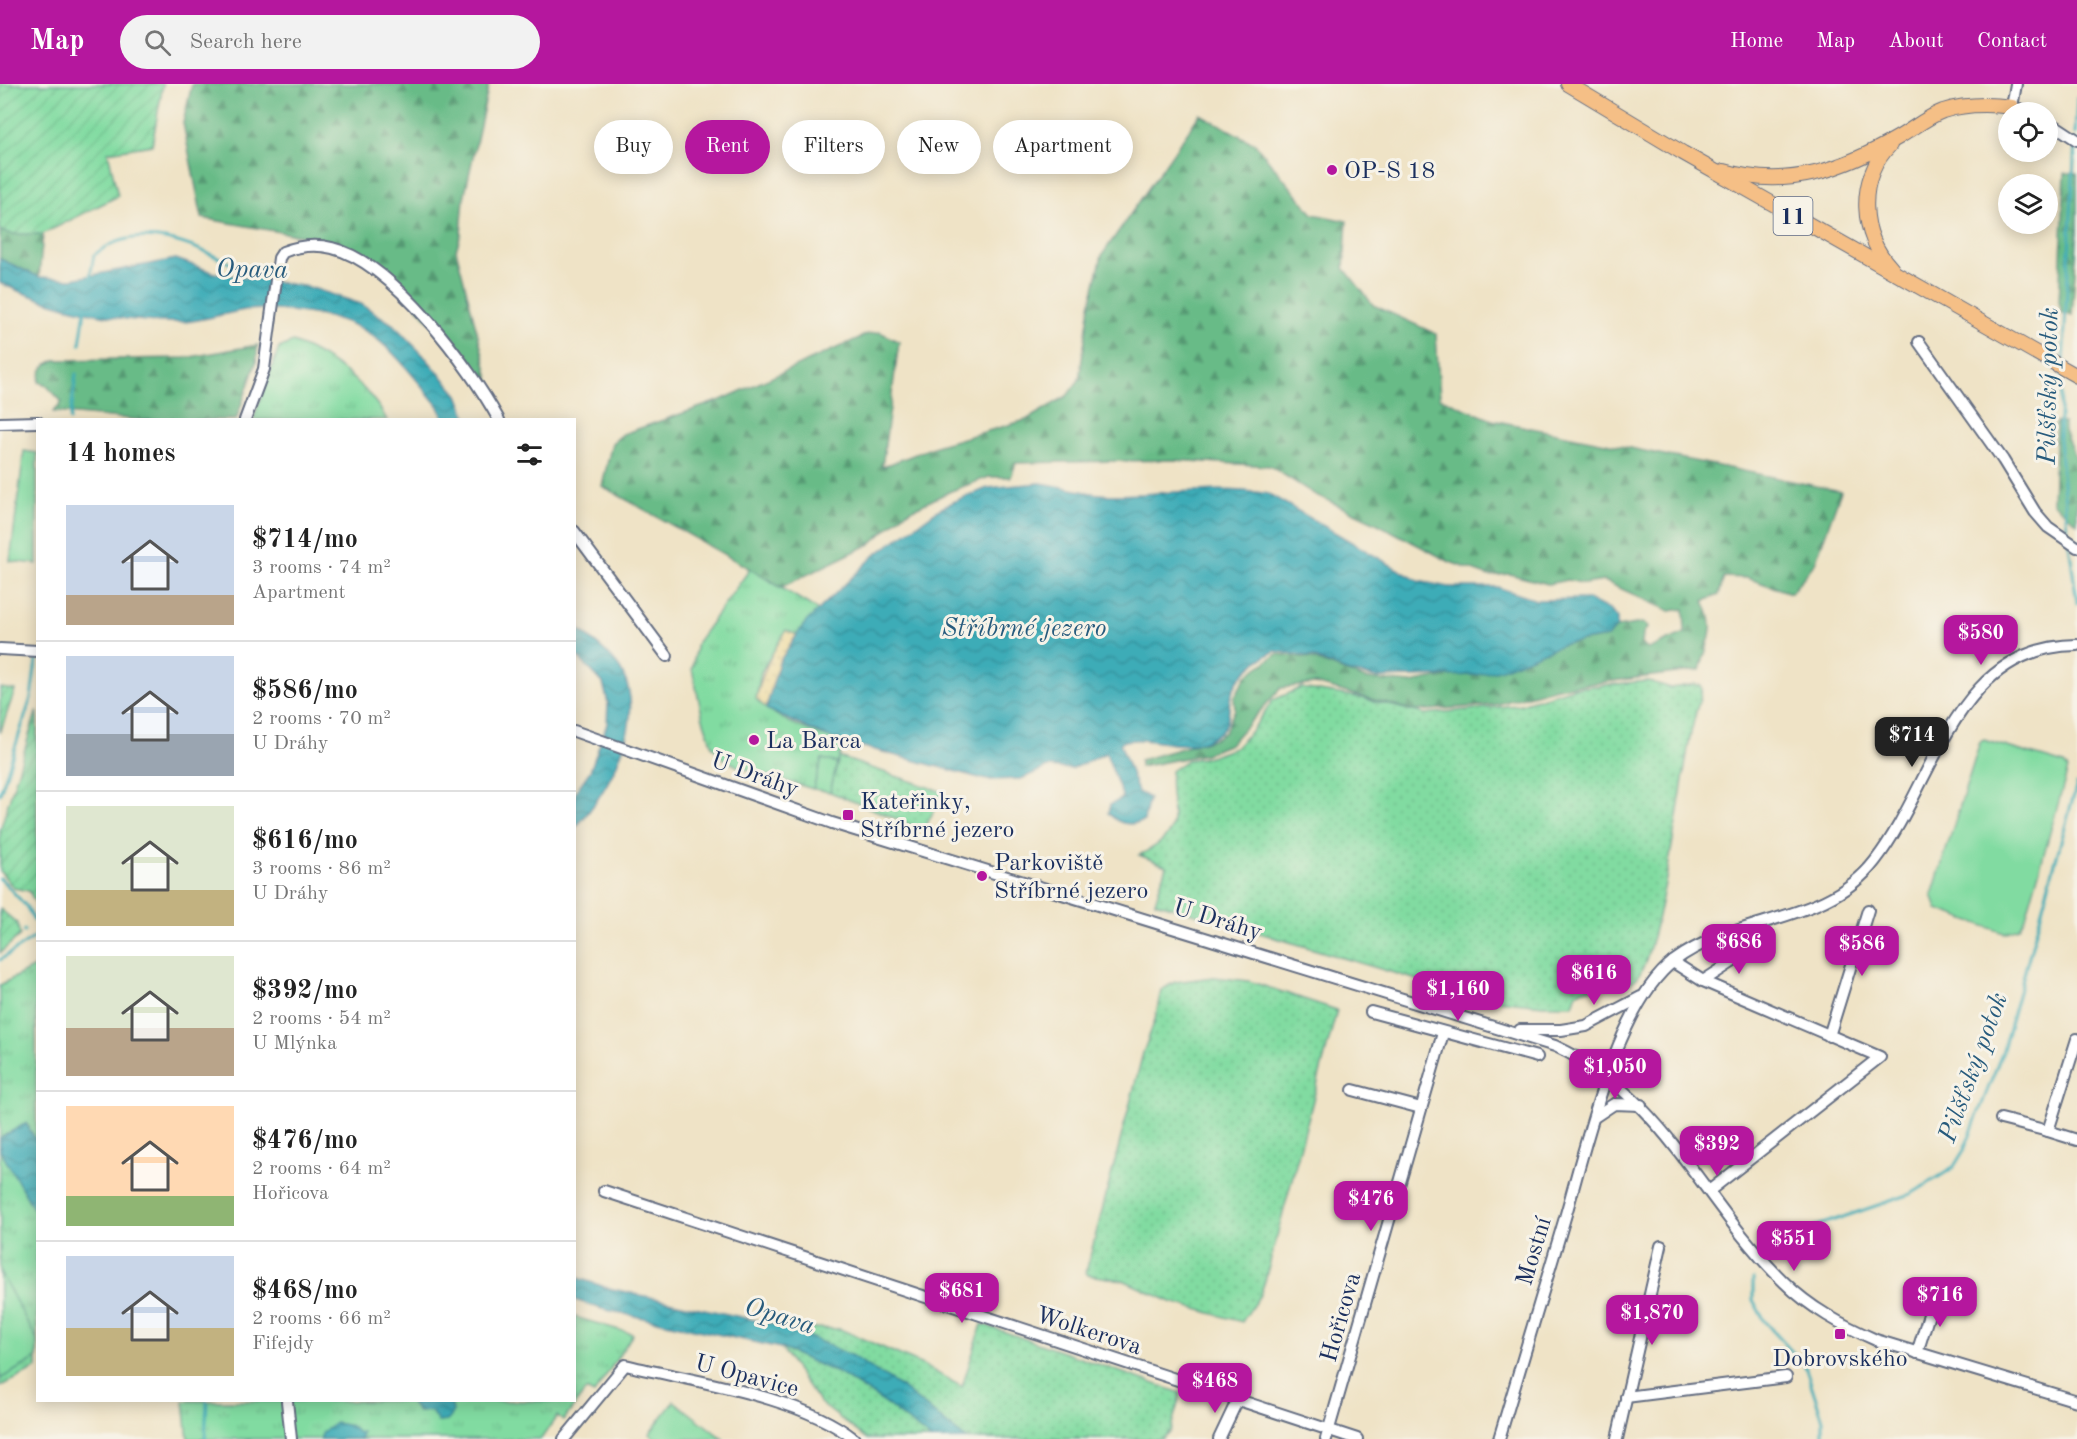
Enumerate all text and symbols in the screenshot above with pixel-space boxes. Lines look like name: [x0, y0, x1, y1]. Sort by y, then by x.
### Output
search box: [120, 15, 540, 69]
icon: search: [141, 26, 174, 59]
text: Map: [30, 28, 84, 56]
text: Search here: [189, 31, 302, 53]
text: Home: [1730, 31, 1783, 52]
text: Map: [1816, 31, 1855, 52]
text: About: [1888, 31, 1944, 52]
text: Contact: [1977, 31, 2047, 52]
map controls: [1998, 102, 2058, 234]
button: locate: [1998, 102, 2058, 162]
chip: Buy: [594, 120, 673, 174]
chip: Rent: [685, 120, 770, 174]
chip: Filters: [782, 120, 885, 174]
chip: New: [897, 120, 981, 174]
chip: Apartment: [993, 120, 1133, 174]
place label: OP-S 18: [1344, 160, 1435, 184]
marker: OP-S 18: [1325, 163, 1339, 177]
button: layers: [1998, 174, 2058, 234]
road number: 11: [1774, 197, 1812, 235]
water label: Opava: [216, 256, 288, 284]
water label: Pilšťský potok: [2035, 307, 2063, 466]
icon: filters: [513, 438, 546, 471]
text: 14 homes: [66, 441, 175, 467]
text: $714/mo: [252, 527, 358, 553]
icon: home: [114, 529, 186, 601]
text: 3 rooms · 74 m²: [252, 558, 391, 578]
text: Apartment: [252, 583, 346, 603]
pin: $580: [1945, 615, 2017, 666]
water label: Stříbrné jezero: [941, 616, 1107, 642]
text: $580: [1958, 624, 2004, 644]
text: $586/mo: [252, 678, 358, 704]
icon: home: [114, 680, 186, 752]
text: 2 rooms · 70 m²: [252, 709, 391, 729]
pin: $714: [1876, 717, 1948, 768]
text: $714: [1889, 726, 1935, 746]
place label: La Barca: [766, 730, 861, 754]
marker: La Barca: [747, 733, 761, 747]
text: U Dráhy: [252, 734, 328, 754]
street label: U Dráhy: [707, 749, 802, 803]
place label: Kateřinky, Stříbrné jezero: [860, 791, 1015, 843]
marker: Kateřinky, Stříbrné jezero: [841, 808, 855, 822]
text: $616/mo: [252, 828, 358, 854]
icon: home: [114, 830, 186, 902]
place label: Parkoviště Stříbrné jezero: [994, 852, 1149, 904]
text: 3 rooms · 86 m²: [252, 859, 391, 879]
marker: Parkoviště Stříbrné jezero: [975, 869, 989, 883]
text: U Dráhy: [252, 884, 328, 904]
street label: U Dráhy: [1170, 896, 1265, 946]
pin: $686: [1703, 924, 1775, 975]
pin: $586: [1826, 926, 1898, 977]
text: $686: [1716, 933, 1762, 953]
text: $586: [1839, 935, 1885, 955]
pin: $616: [1558, 955, 1630, 1006]
text: $616: [1571, 964, 1617, 984]
pin: $1,160: [1409, 971, 1507, 1022]
text: $392/mo: [252, 978, 358, 1004]
icon: home: [114, 980, 186, 1052]
text: $1,160: [1426, 980, 1490, 1000]
water label: Pilšťský potok: [1934, 989, 2013, 1147]
text: 2 rooms · 54 m²: [252, 1009, 391, 1029]
text: U Mlýnka: [252, 1034, 337, 1054]
pin: $1,050: [1566, 1049, 1664, 1100]
text: $1,050: [1583, 1058, 1647, 1078]
pin: $392: [1681, 1126, 1753, 1177]
text: $476/mo: [252, 1128, 358, 1154]
icon: home: [114, 1130, 186, 1202]
text: $392: [1694, 1135, 1740, 1155]
text: 2 rooms · 64 m²: [252, 1159, 391, 1179]
pin: $476: [1335, 1181, 1407, 1232]
text: Hořicova: [252, 1184, 329, 1204]
text: $476: [1348, 1190, 1394, 1210]
street label: Mostní: [1513, 1214, 1557, 1289]
pin: $551: [1758, 1221, 1830, 1272]
text: $551: [1771, 1230, 1817, 1250]
street label: Hořicova: [1318, 1270, 1366, 1365]
pin: $681: [926, 1273, 998, 1324]
pin: $716: [1904, 1277, 1976, 1328]
text: $468/mo: [252, 1278, 358, 1304]
icon: home: [114, 1280, 186, 1352]
text: $681: [939, 1282, 985, 1302]
text: $716: [1917, 1286, 1963, 1306]
water label: Opava: [741, 1294, 818, 1340]
pin: $1,870: [1603, 1295, 1701, 1346]
street label: Wolkerova: [1032, 1304, 1144, 1360]
text: $1,870: [1620, 1304, 1684, 1324]
text: 2 rooms · 66 m²: [252, 1309, 391, 1329]
marker: Dobrovského: [1833, 1327, 1847, 1341]
text: Fifejdy: [252, 1334, 314, 1354]
place label: Dobrovského: [1772, 1348, 1908, 1372]
street label: U Opavice: [692, 1352, 801, 1402]
pin: $468: [1179, 1363, 1251, 1414]
text: $468: [1192, 1372, 1238, 1392]

